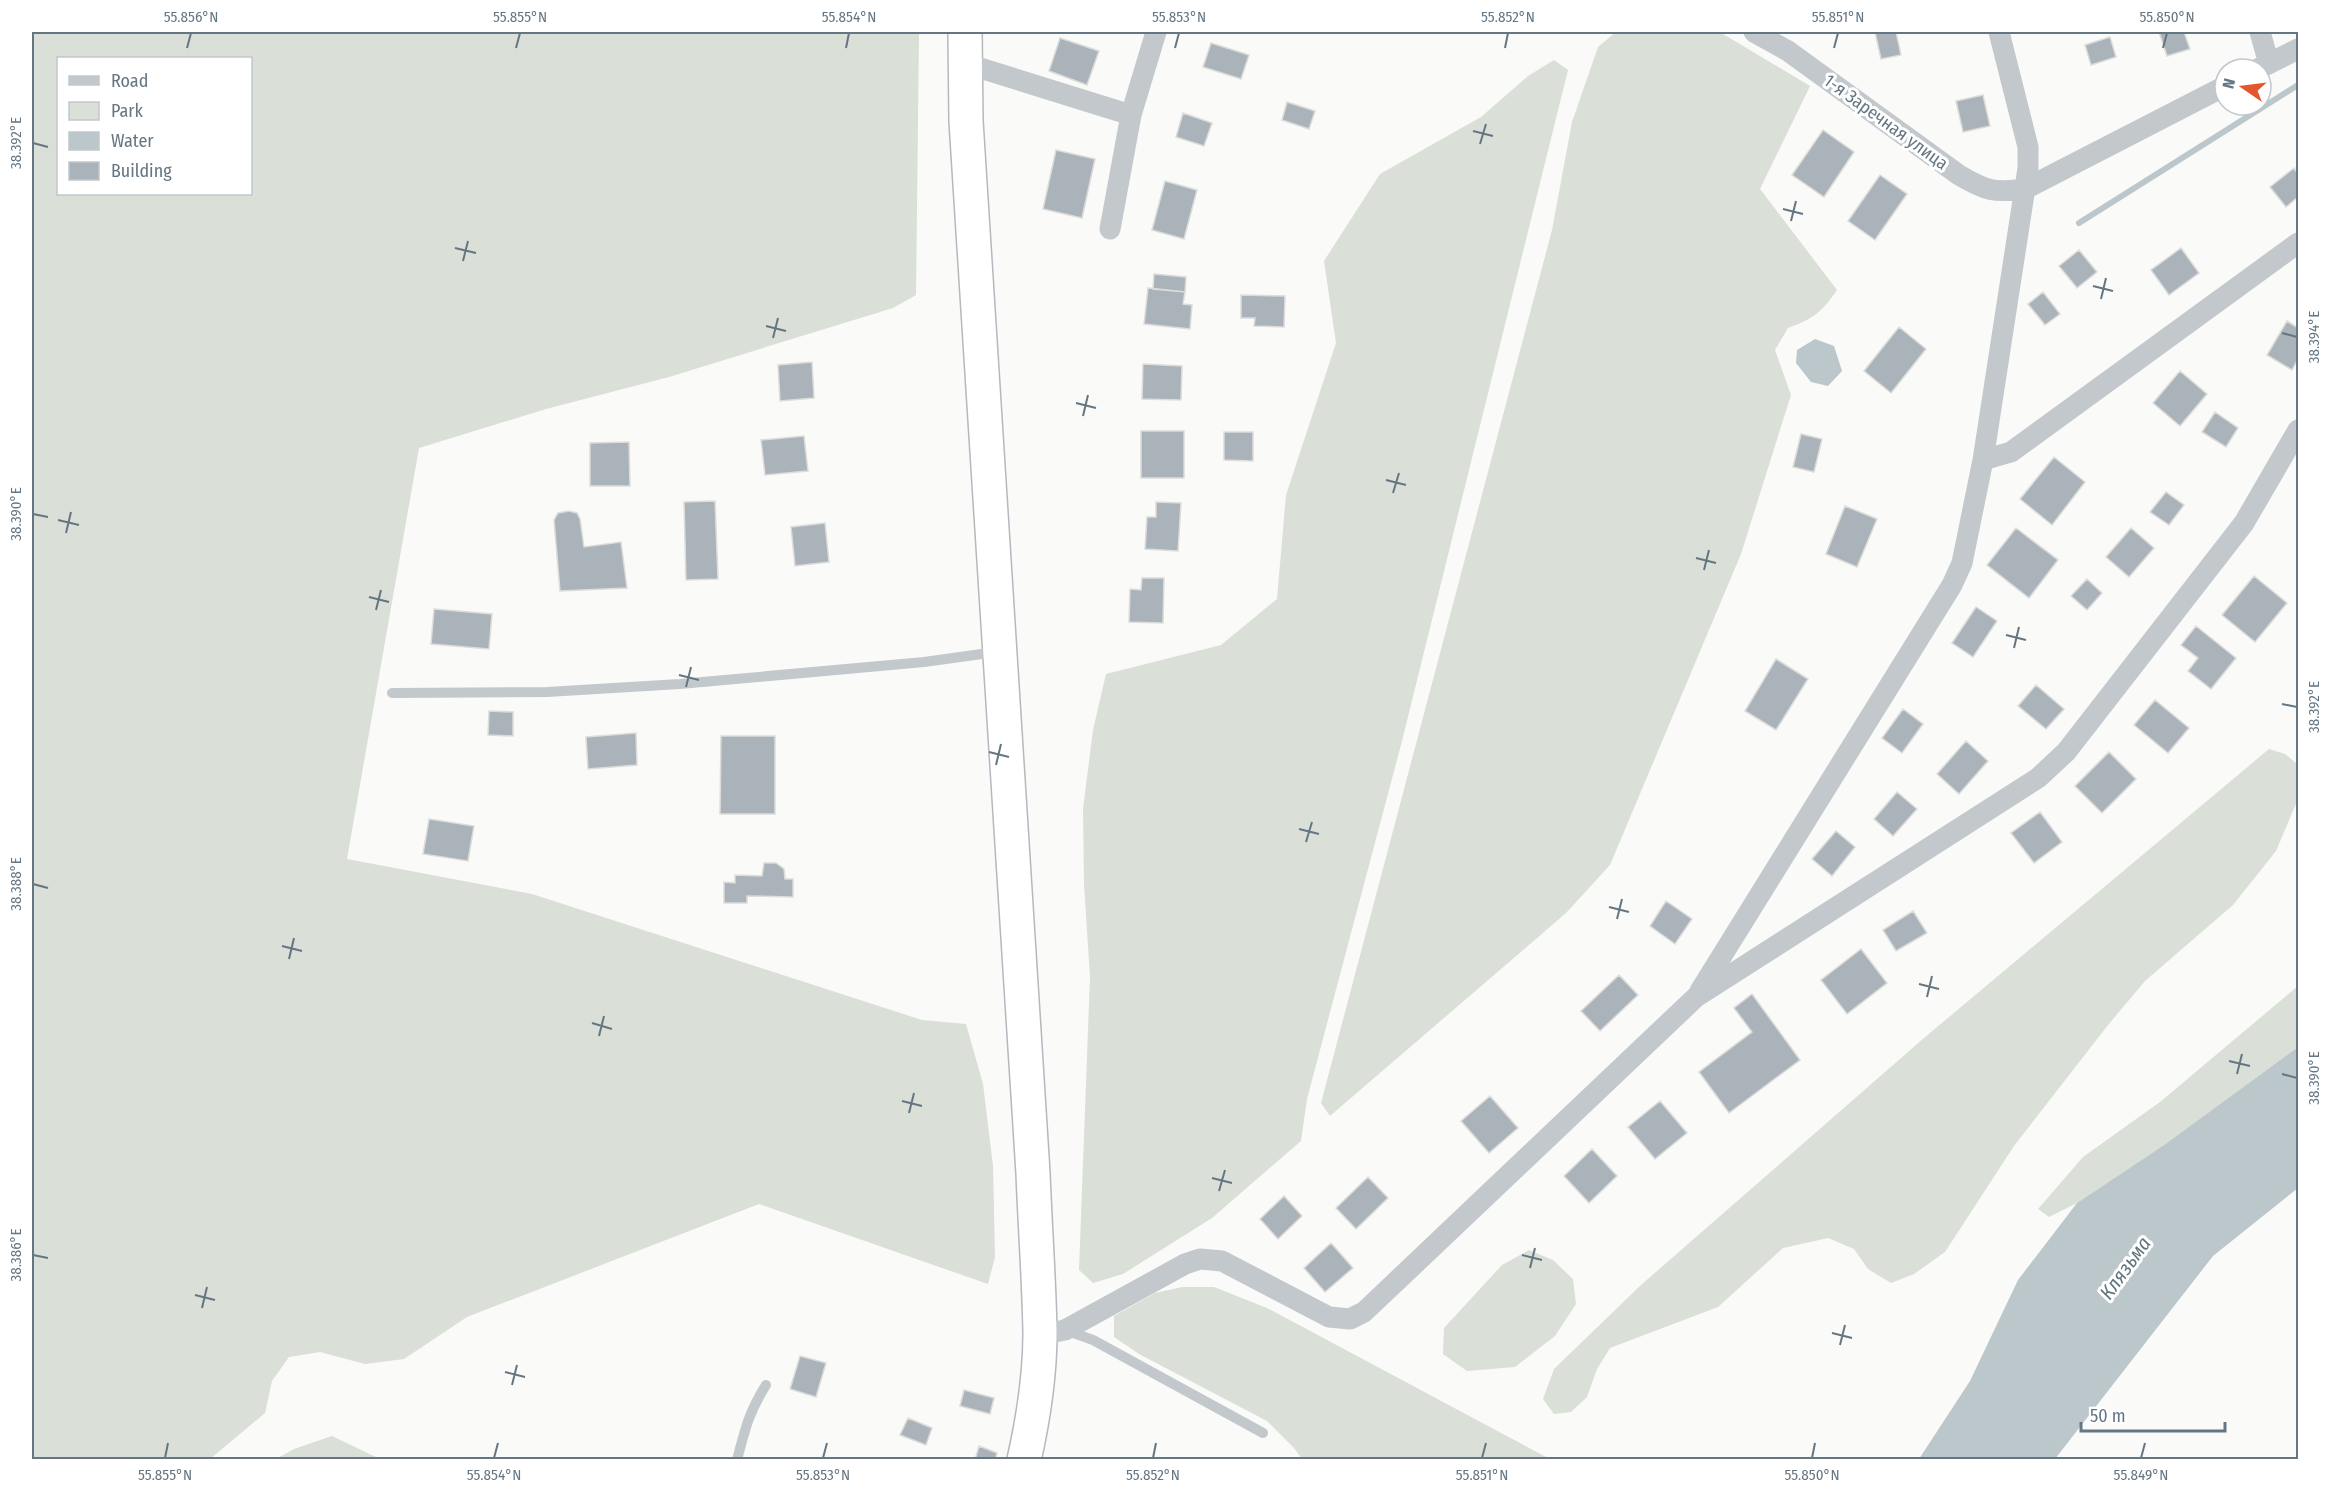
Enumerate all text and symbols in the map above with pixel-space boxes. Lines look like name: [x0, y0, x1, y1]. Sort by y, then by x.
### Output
text: 55.856°N: [164, 8, 218, 26]
text: 55.855°N: [493, 8, 547, 26]
text: 55.854°N: [822, 8, 876, 26]
text: 55.853°N: [1152, 8, 1206, 26]
text: 55.852°N: [1481, 8, 1535, 26]
text: 55.851°N: [1812, 8, 1864, 26]
text: 55.850°N: [2139, 8, 2195, 26]
legend: [57, 57, 252, 195]
north arrow: [2213, 57, 2273, 117]
text: Road: [111, 70, 148, 92]
street label: 1-я Заречная улица: [1820, 70, 1952, 174]
text: N: [2219, 77, 2239, 90]
text: Park: [111, 100, 144, 122]
text: 38.392°E: [7, 117, 25, 169]
text: Water: [111, 130, 154, 152]
text: Building: [111, 160, 172, 182]
text: 38.394°E: [2305, 311, 2323, 363]
text: 38.390°E: [7, 487, 25, 541]
text: 38.392°E: [2305, 681, 2323, 733]
text: 38.388°E: [7, 857, 25, 911]
text: 38.390°E: [2305, 1051, 2323, 1105]
text: 38.386°E: [7, 1228, 25, 1282]
water label: Клязьма: [2094, 1232, 2156, 1304]
scale bar: [2081, 1395, 2225, 1433]
text: 50 m: [2090, 1405, 2126, 1427]
text: 55.855°N: [138, 1466, 192, 1484]
text: 55.854°N: [467, 1466, 521, 1484]
text: 55.853°N: [796, 1466, 850, 1484]
text: 55.852°N: [1126, 1466, 1180, 1484]
text: 55.851°N: [1456, 1466, 1508, 1484]
text: 55.850°N: [1784, 1466, 1840, 1484]
text: 55.849°N: [2114, 1466, 2168, 1484]

